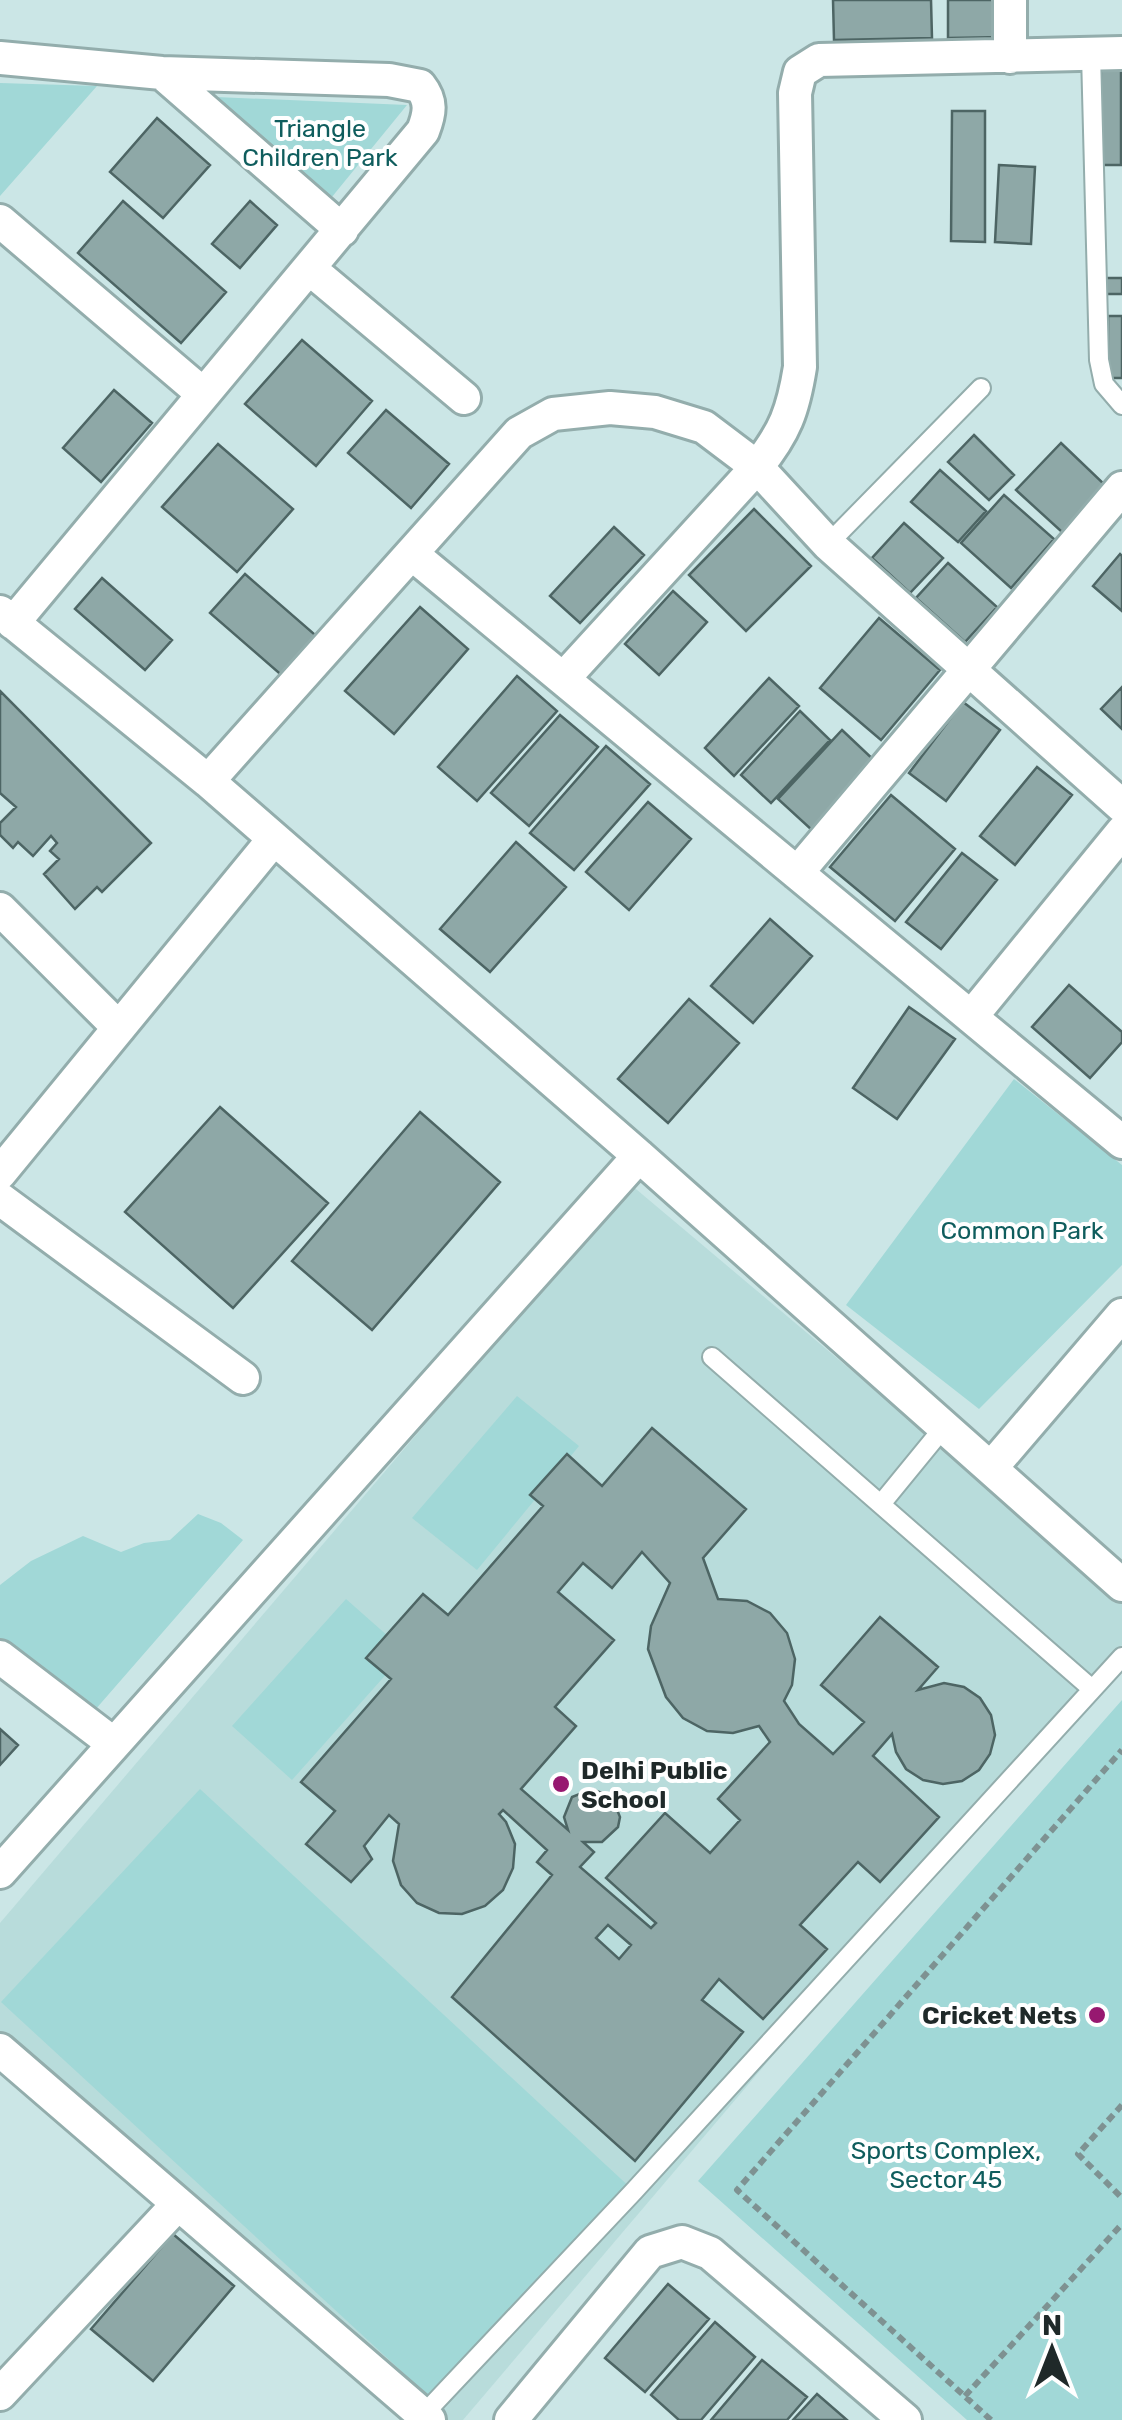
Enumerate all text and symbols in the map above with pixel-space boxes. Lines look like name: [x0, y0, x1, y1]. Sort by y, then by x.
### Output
park label: Triangle Children Park: [242, 114, 398, 172]
park label: Common Park: [940, 1216, 1104, 1245]
place label: Delhi Public School: [581, 1756, 727, 1814]
marker: Delhi Public School: [550, 1773, 572, 1795]
place label: Cricket Nets: [922, 2001, 1077, 2030]
marker: Cricket Nets: [1086, 2004, 1108, 2026]
park label: Sports Complex, Sector 45: [851, 2136, 1041, 2194]
north arrow: [1002, 2300, 1102, 2400]
text: N: [1042, 2309, 1062, 2342]

